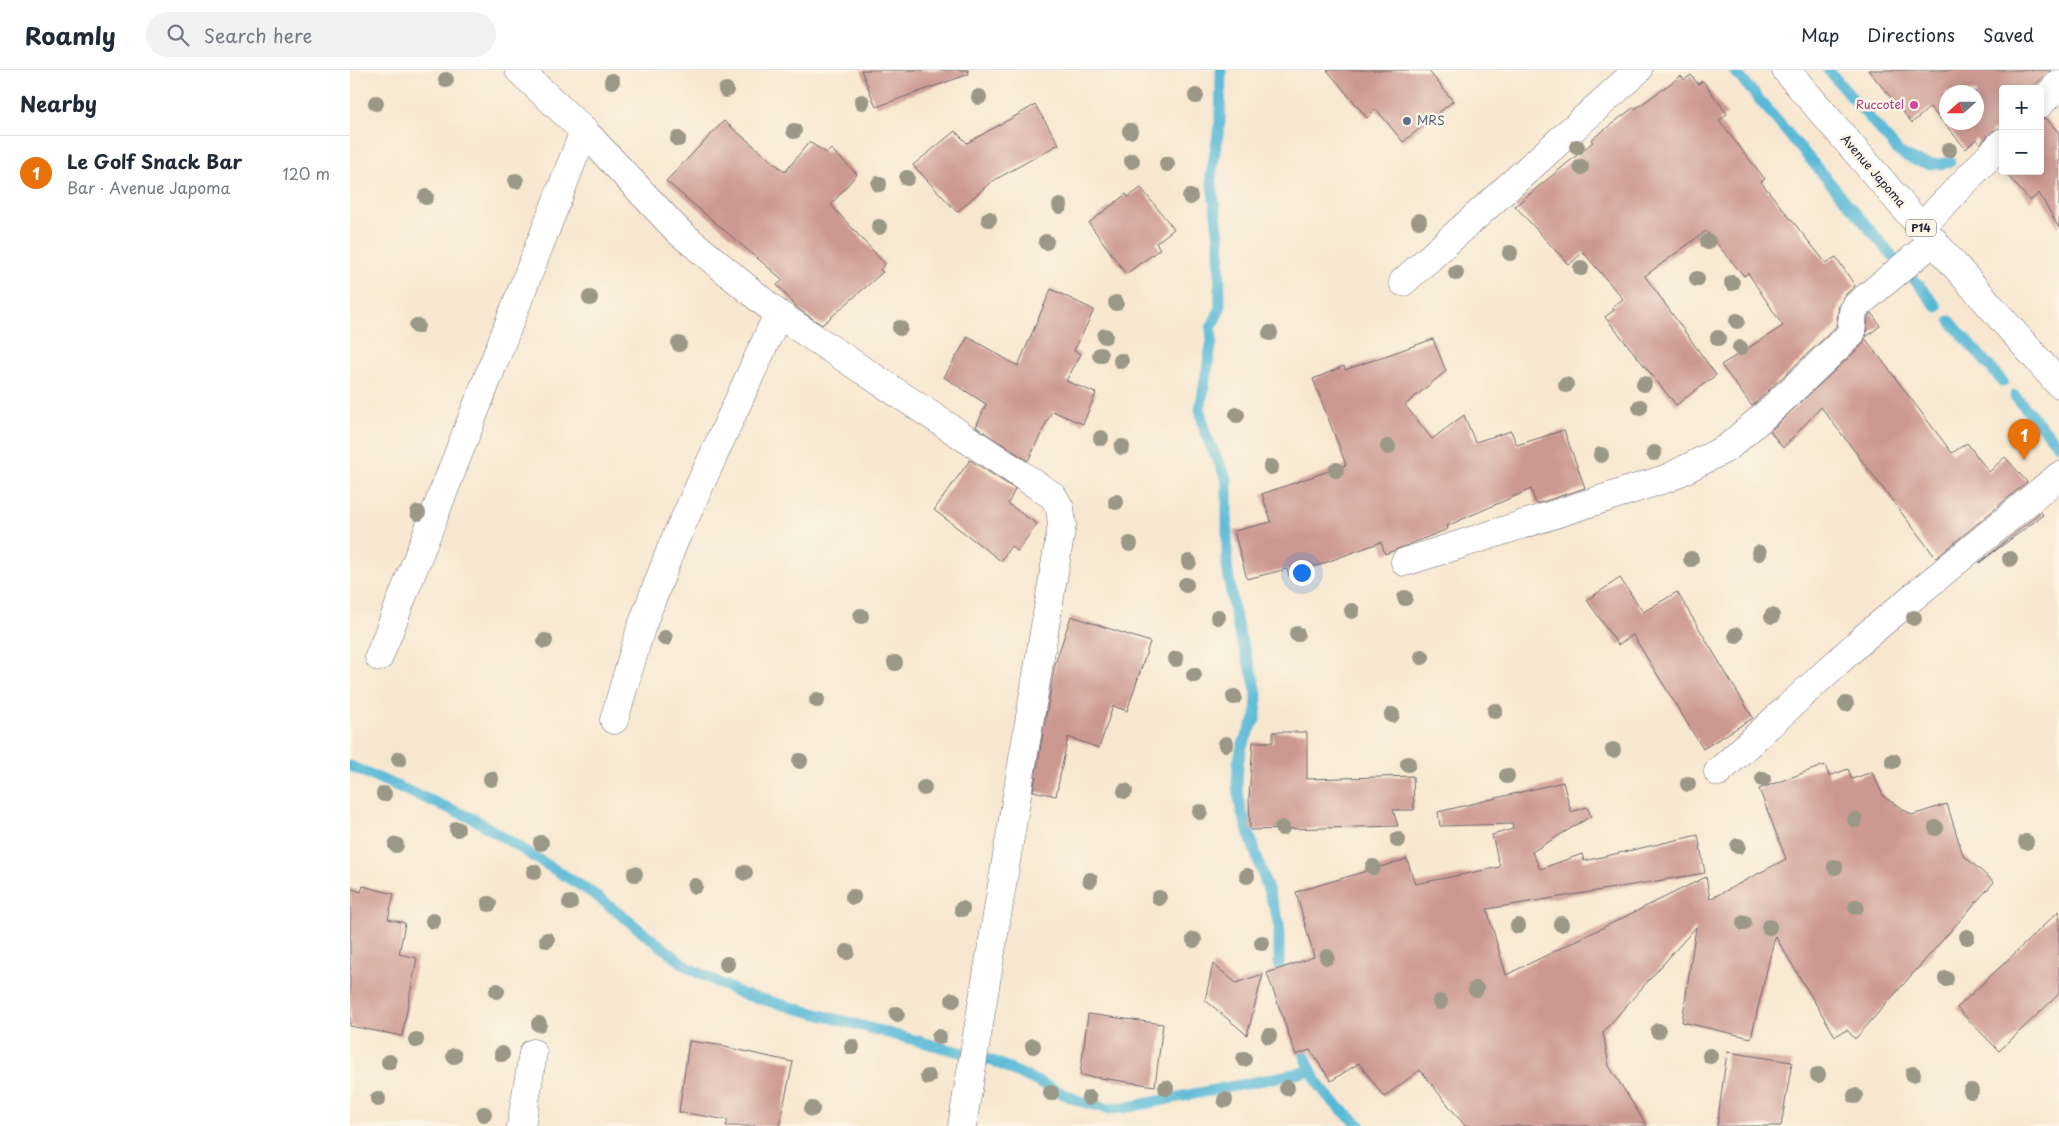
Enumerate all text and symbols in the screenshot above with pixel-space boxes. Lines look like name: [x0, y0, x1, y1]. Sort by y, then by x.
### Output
search box: [146, 12, 496, 57]
text: Roamly: [25, 17, 116, 53]
icon: search: [164, 21, 192, 49]
text: Search here: [204, 21, 312, 49]
text: Map: [1801, 21, 1839, 48]
text: Directions: [1867, 21, 1955, 48]
text: Saved: [1983, 21, 2034, 48]
north arrow: [1939, 85, 1984, 130]
map controls: [1999, 85, 2044, 175]
button: +: [1999, 85, 2044, 130]
text: Nearby: [20, 87, 97, 119]
place label: Ruccotel: [1856, 95, 1904, 113]
marker: Ruccotel: [1908, 99, 1920, 111]
place label: MRS: [1417, 111, 1445, 129]
marker: MRS: [1401, 115, 1413, 127]
street label: Avenue Japoma: [1837, 130, 1911, 211]
button: −: [1999, 130, 2044, 175]
text: Le Golf Snack Bar: [67, 147, 242, 175]
text: 1: [32, 161, 40, 185]
text: 120 m: [283, 161, 330, 185]
text: Bar · Avenue Japoma: [67, 175, 230, 199]
road number: P14: [1906, 220, 1936, 237]
pin: 1: [2008, 419, 2040, 460]
your location: [1289, 560, 1315, 586]

